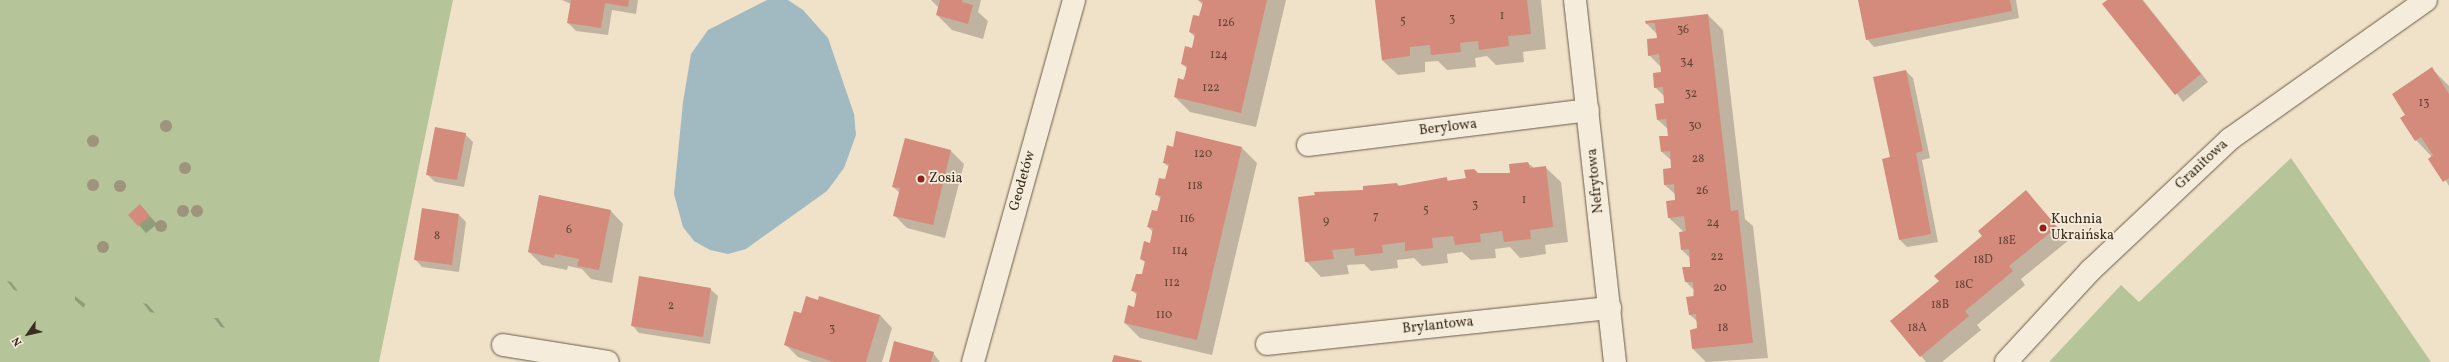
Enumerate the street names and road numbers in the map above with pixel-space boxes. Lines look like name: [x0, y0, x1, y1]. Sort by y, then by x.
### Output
street label: Berylowa: [1418, 116, 1478, 140]
street label: Granitowa: [2172, 137, 2232, 193]
street label: Nefrytowa: [1584, 148, 1608, 214]
street label: Geodetów: [1006, 149, 1040, 213]
street label: Brylantowa: [1402, 314, 1474, 338]

